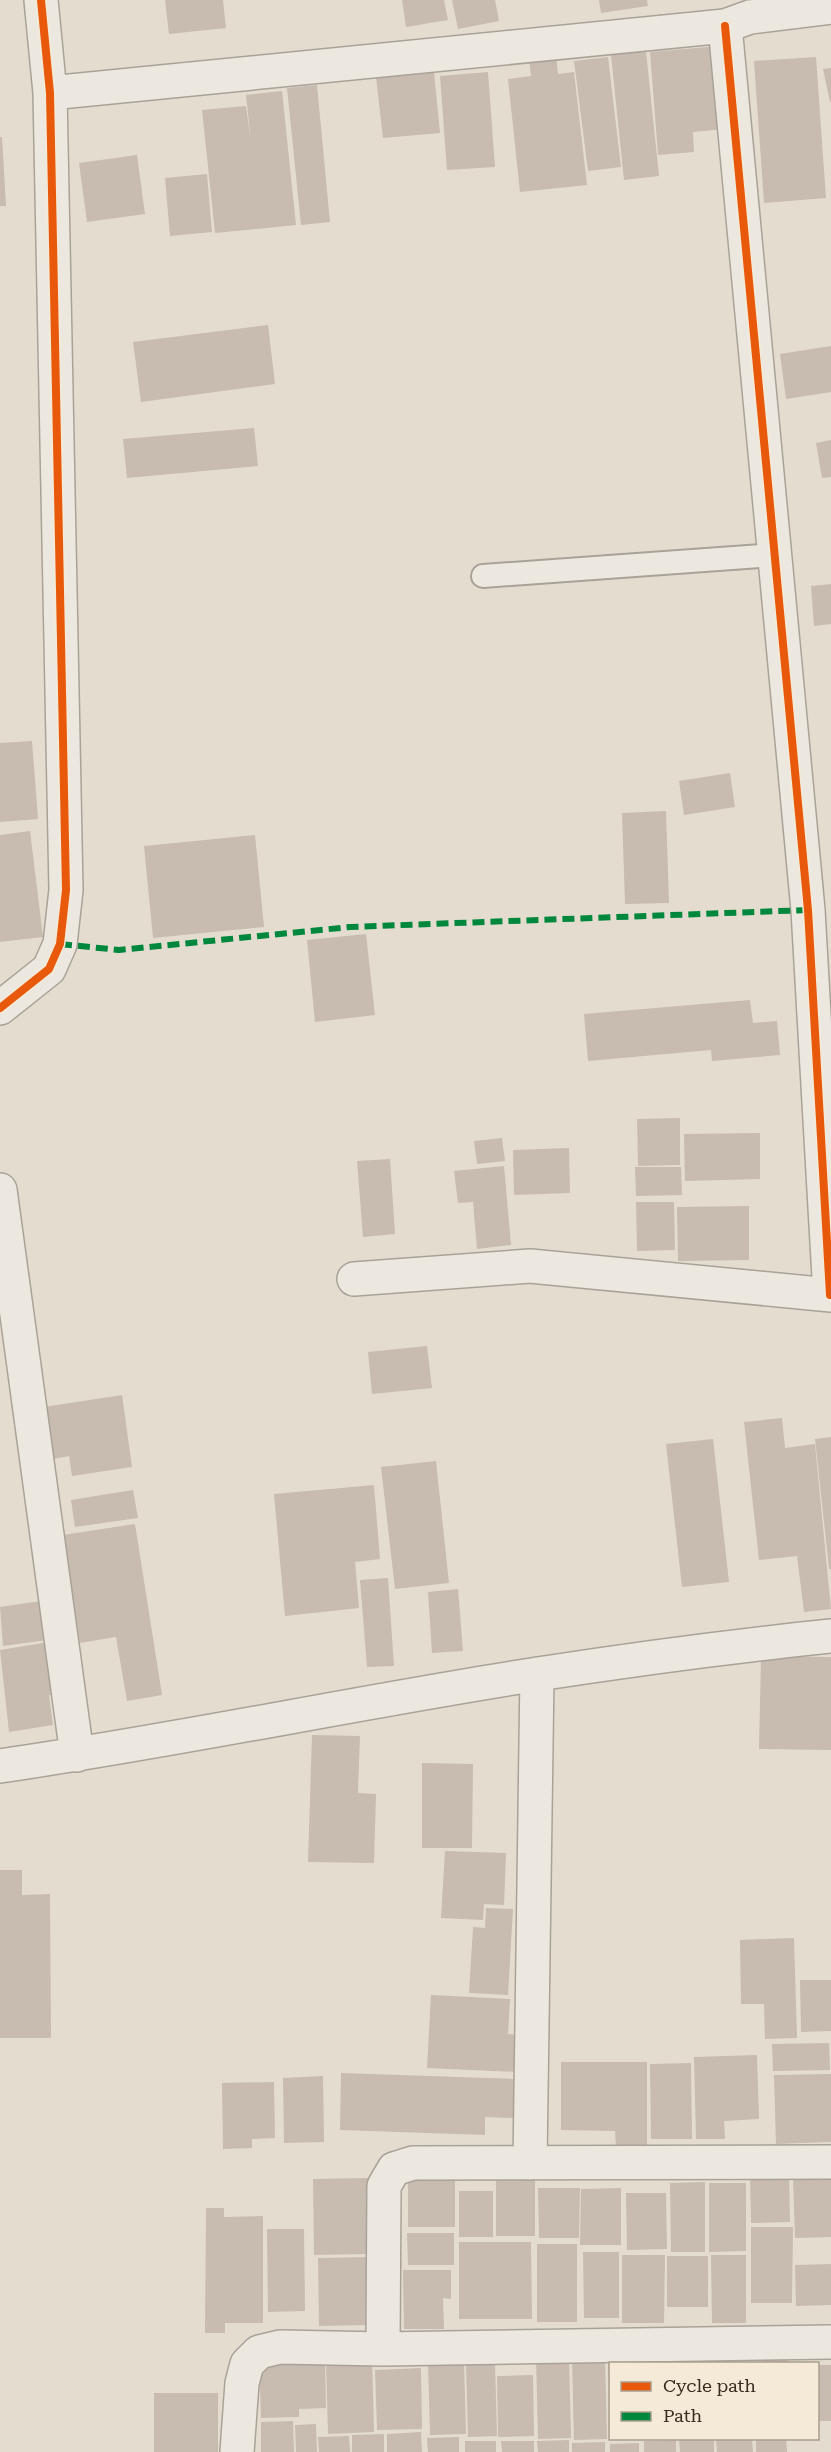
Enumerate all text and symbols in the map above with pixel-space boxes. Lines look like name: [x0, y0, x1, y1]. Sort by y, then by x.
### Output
legend: [609, 2362, 819, 2440]
text: Cycle path: [663, 2375, 756, 2396]
text: Path: [663, 2405, 702, 2426]

